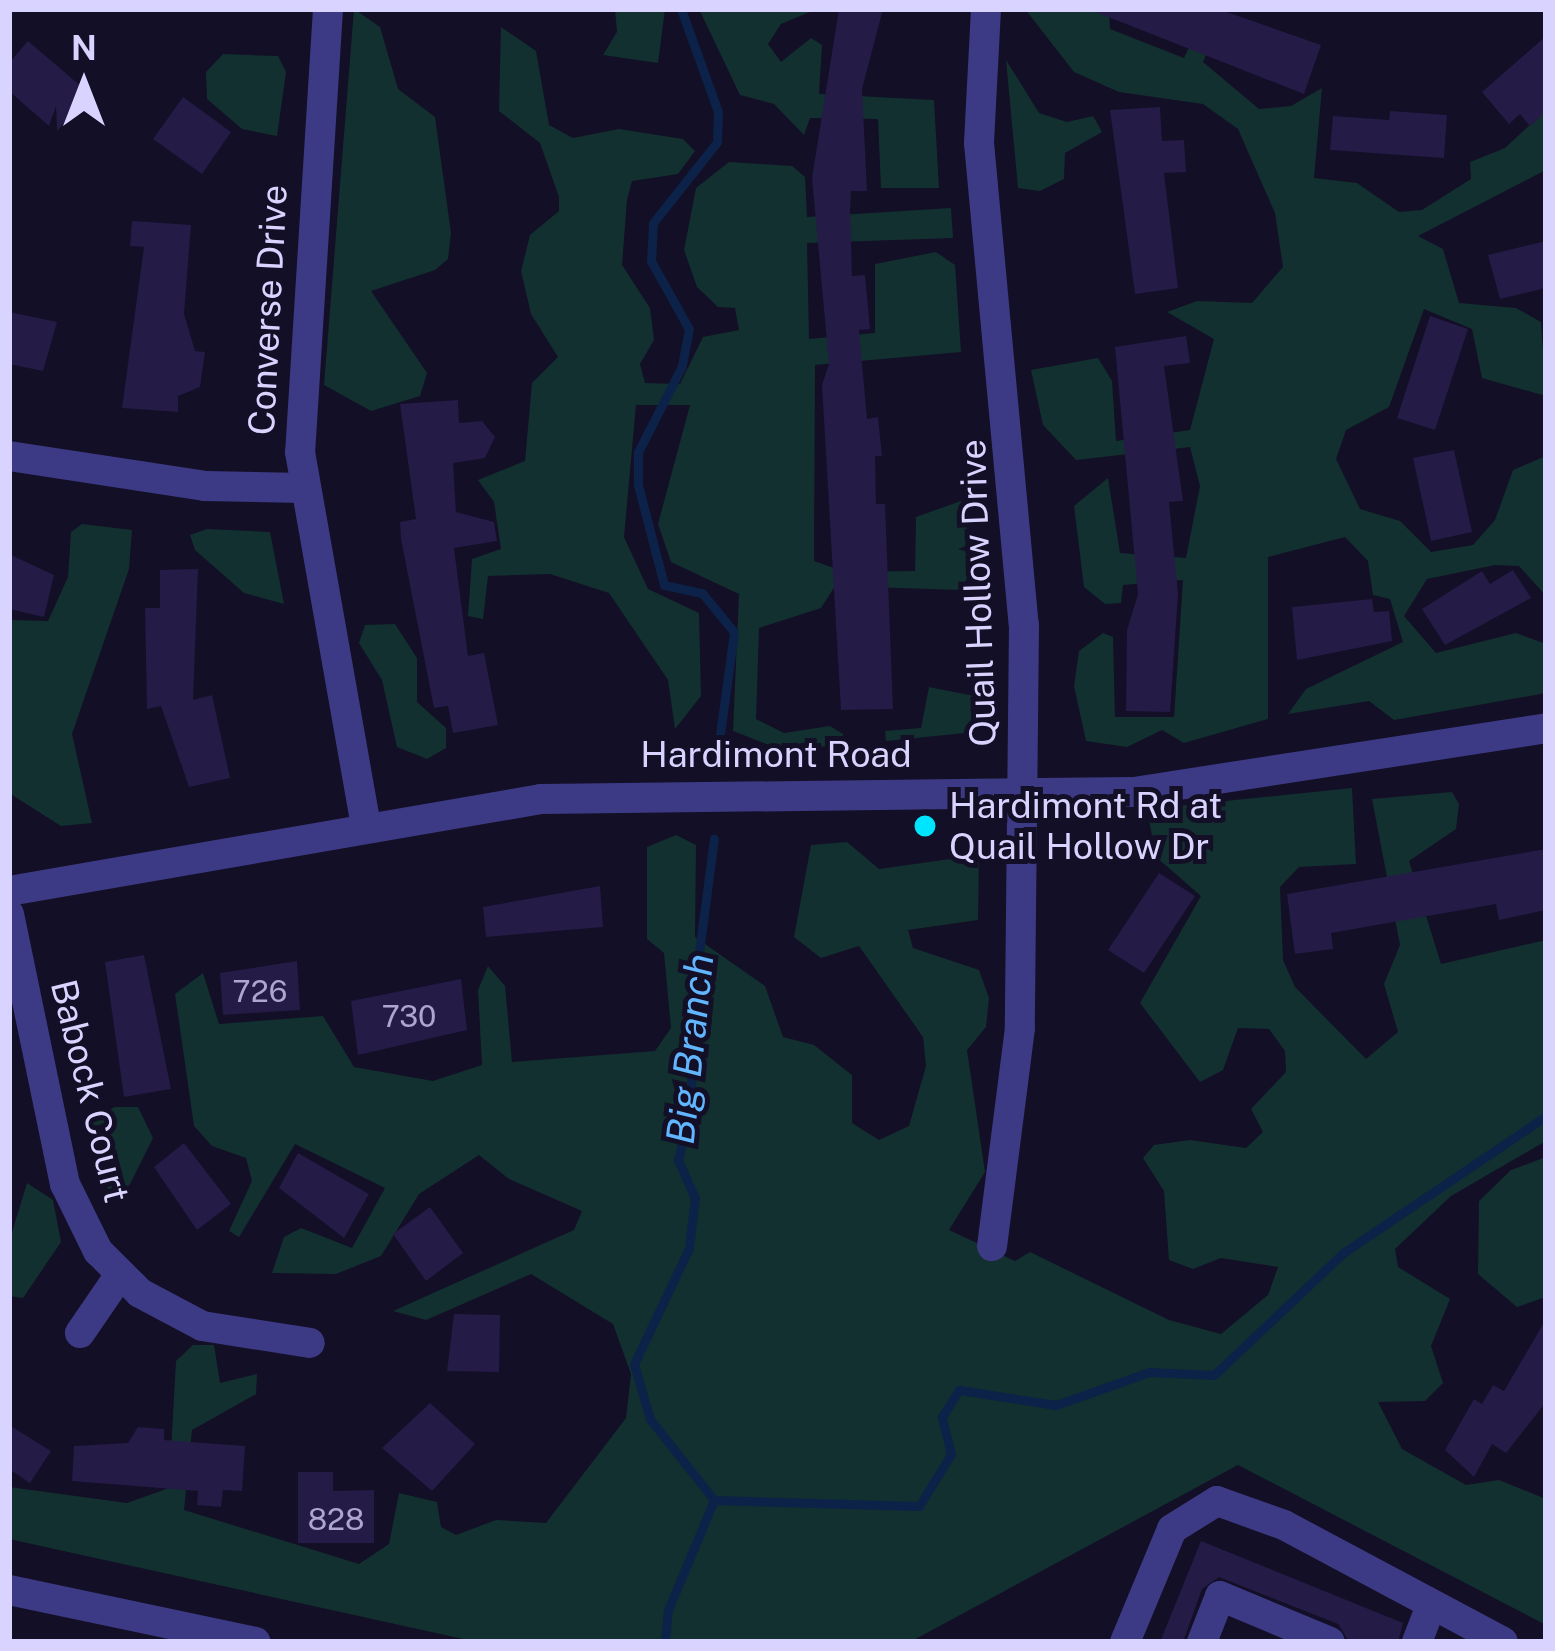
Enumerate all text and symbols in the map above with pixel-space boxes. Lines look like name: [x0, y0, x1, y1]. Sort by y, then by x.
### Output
north arrow: [24, 24, 144, 144]
text: N: [71, 29, 97, 67]
street label: Converse Drive: [240, 184, 296, 436]
street label: Quail Hollow Drive: [951, 439, 1005, 747]
street label: Hardimont Road: [640, 733, 912, 777]
place label: Hardimont Rd at Quail Hollow Dr: [949, 783, 1222, 868]
marker: Hardimont Rd at Quail Hollow Dr: [912, 813, 938, 839]
water label: Big Branch: [657, 952, 723, 1146]
house number: 726: [233, 973, 287, 1009]
street label: Babock Court: [41, 975, 139, 1207]
house number: 730: [382, 998, 436, 1034]
house number: 828: [308, 1501, 364, 1537]

